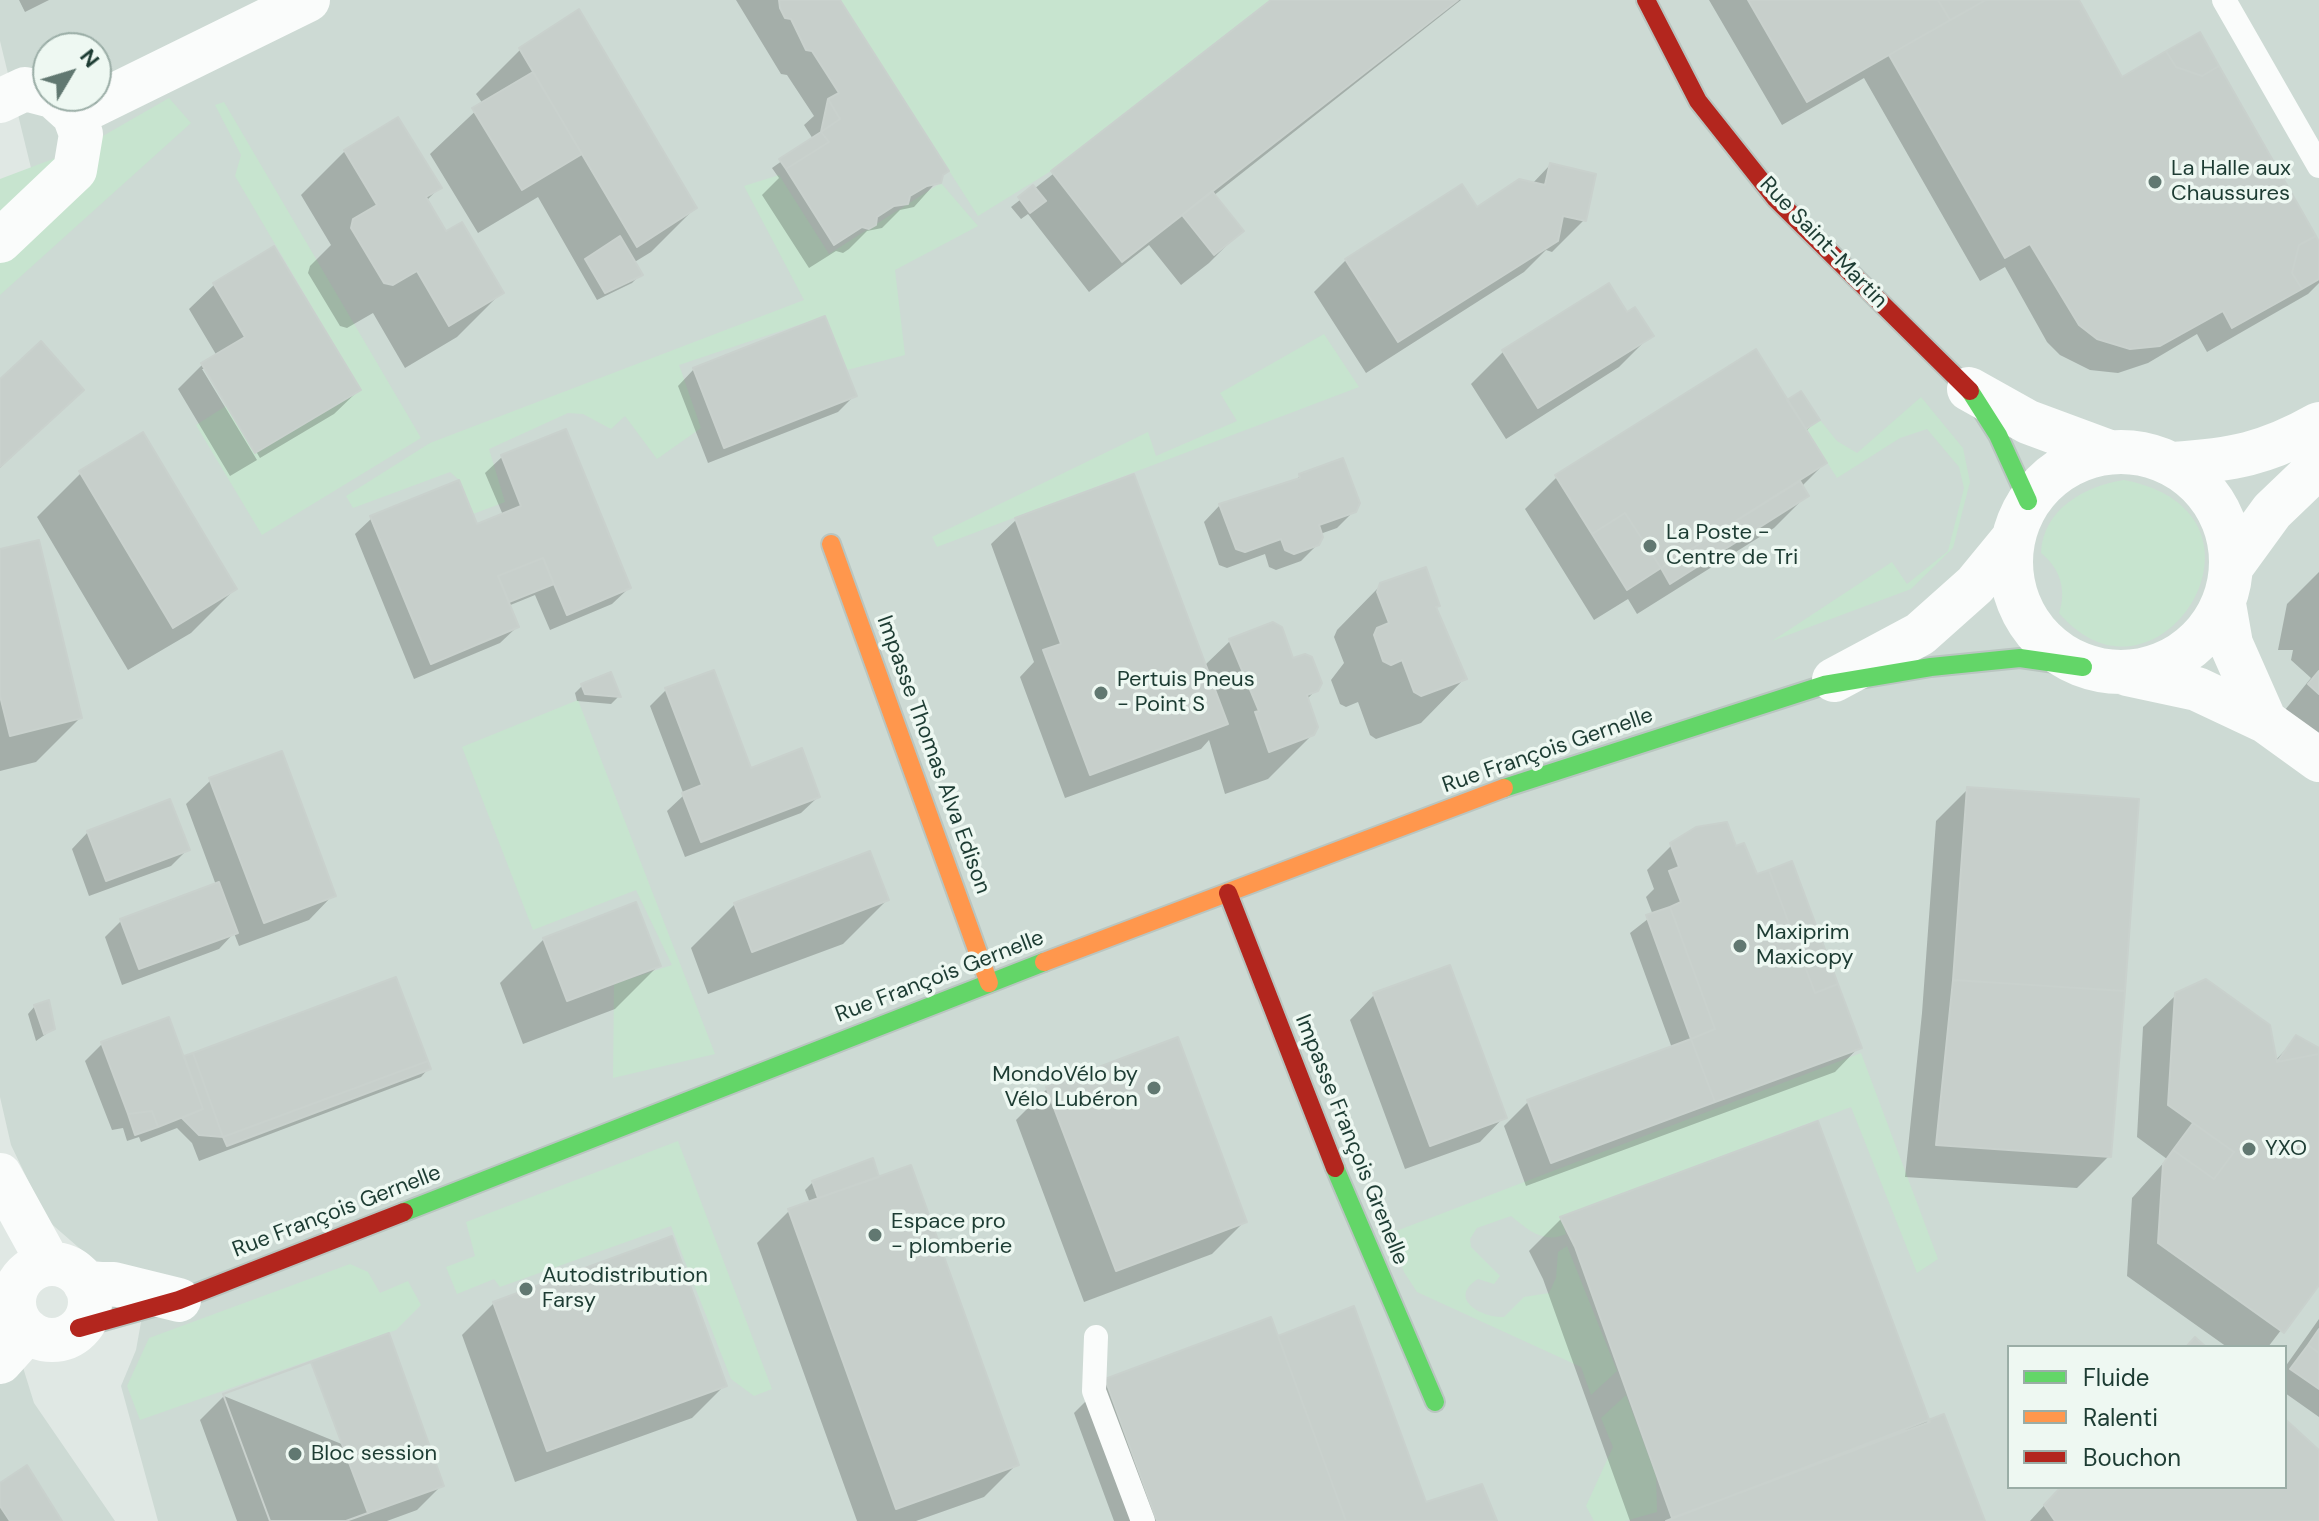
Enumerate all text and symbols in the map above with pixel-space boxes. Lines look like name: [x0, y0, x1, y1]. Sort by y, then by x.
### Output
north arrow: [32, 32, 112, 112]
text: N: [73, 43, 106, 73]
place label: La Halle aux Chaussures: [2171, 156, 2291, 208]
street label: Rue Saint-Martin: [1754, 172, 1892, 314]
marker: La Halle aux Chaussures: [2146, 173, 2164, 191]
place label: La Poste - Centre de Tri: [1666, 520, 1798, 572]
marker: La Poste - Centre de Tri: [1641, 537, 1659, 555]
street label: Impasse Thomas Alva Edison: [870, 612, 996, 898]
place label: Pertuis Pneus - Point S: [1117, 667, 1255, 718]
marker: Pertuis Pneus - Point S: [1092, 684, 1110, 702]
street label: Rue François Gernelle: [1439, 703, 1657, 799]
place label: Maxiprim Maxicopy: [1756, 920, 1853, 972]
street label: Rue François Gernelle: [832, 925, 1048, 1029]
marker: Maxiprim Maxicopy: [1731, 937, 1749, 955]
street label: Impasse François Grenelle: [1289, 1011, 1413, 1269]
place label: MondoVélo by Vélo Lubéron: [992, 1062, 1138, 1114]
marker: MondoVélo by Vélo Lubéron: [1145, 1079, 1163, 1097]
place label: YXO: [2265, 1136, 2307, 1162]
marker: YXO: [2240, 1140, 2258, 1158]
street label: Rue François Gernelle: [229, 1160, 445, 1264]
place label: Espace pro - plomberie: [891, 1209, 1012, 1260]
marker: Espace pro - plomberie: [866, 1226, 884, 1244]
place label: Autodistribution Farsy: [542, 1263, 708, 1314]
marker: Autodistribution Farsy: [517, 1280, 535, 1298]
legend: [2007, 1345, 2287, 1489]
text: Fluide: [2083, 1362, 2149, 1393]
text: Ralenti: [2083, 1402, 2158, 1433]
place label: Bloc session: [311, 1441, 437, 1467]
text: Bouchon: [2083, 1442, 2181, 1473]
marker: Bloc session: [286, 1445, 304, 1463]

